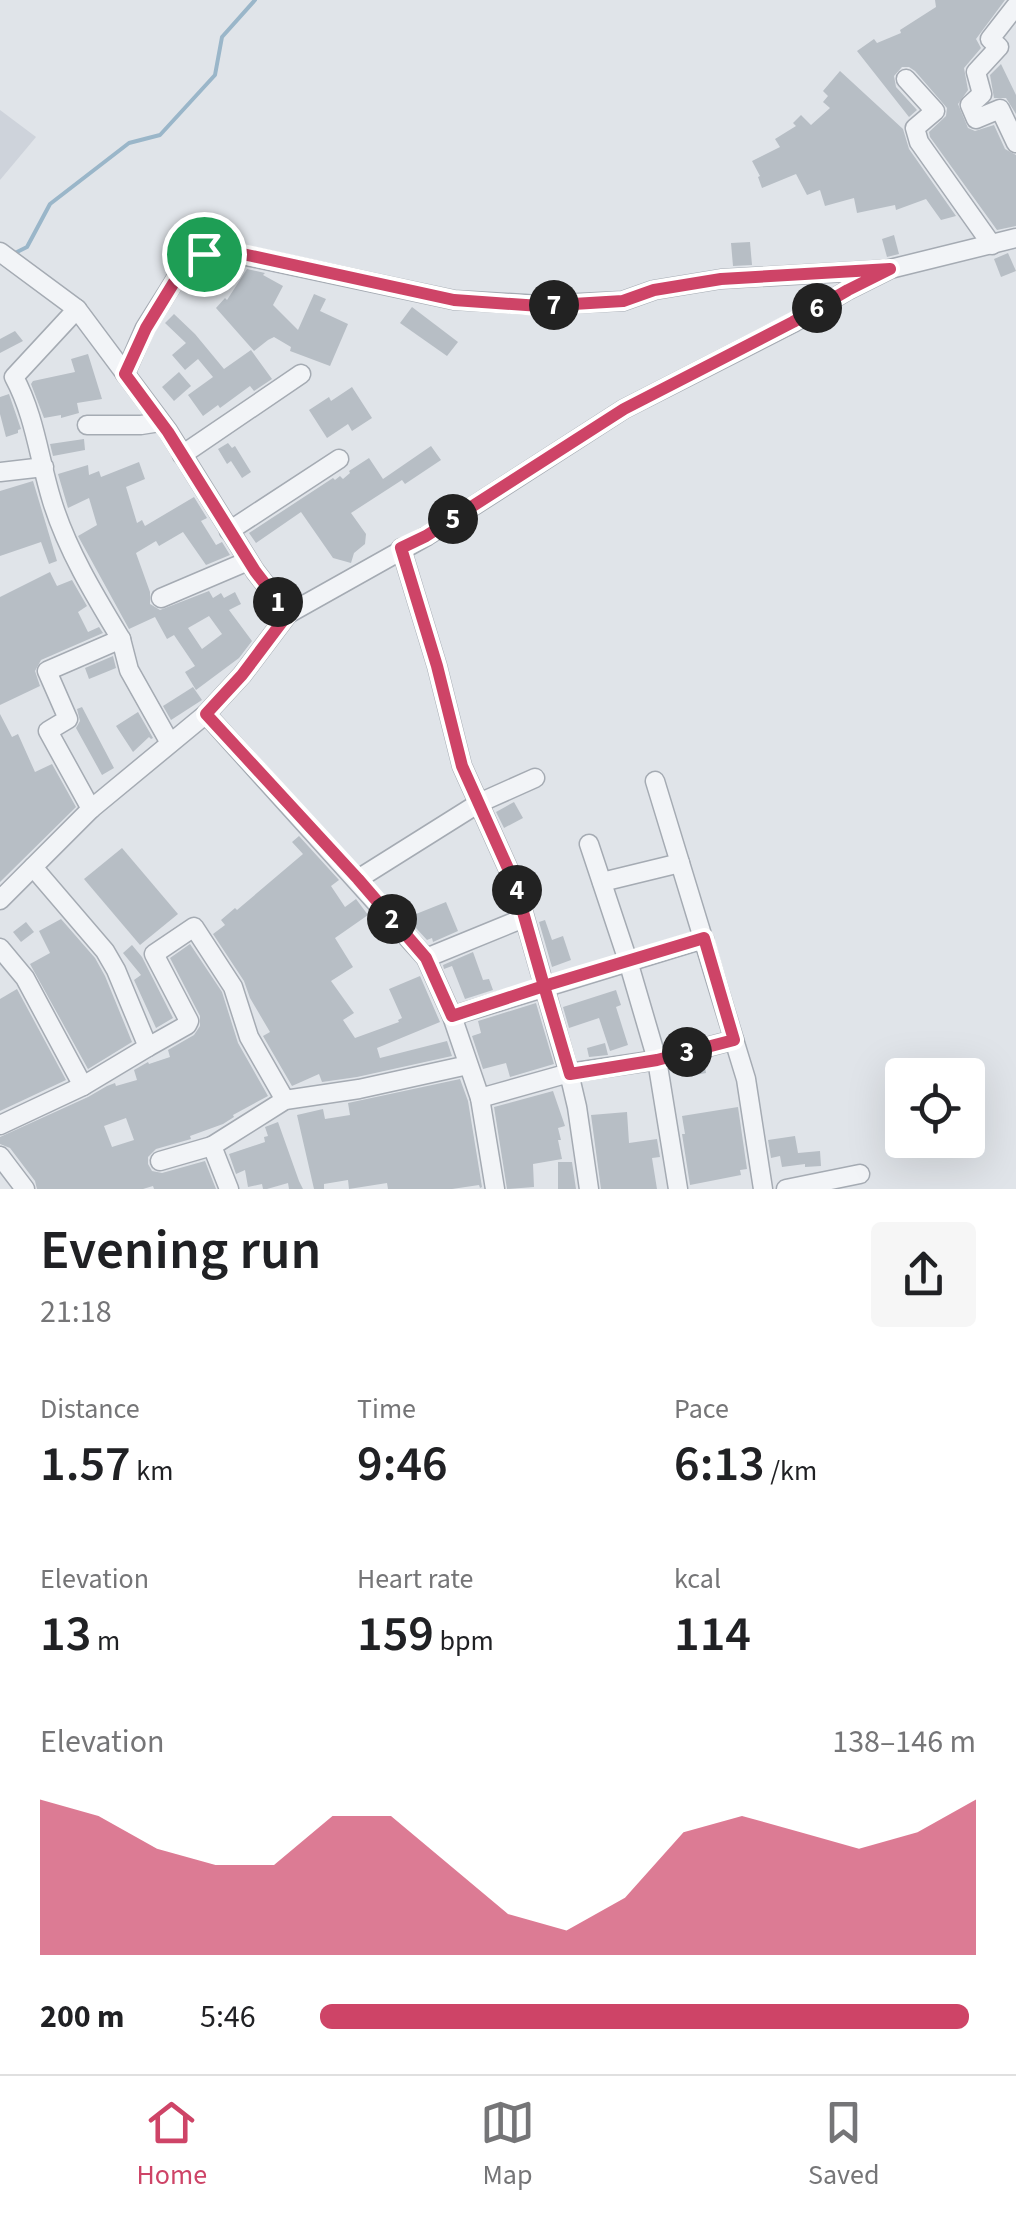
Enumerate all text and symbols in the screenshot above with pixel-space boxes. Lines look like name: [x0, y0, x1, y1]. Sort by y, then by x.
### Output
pin: [162, 212, 247, 297]
icon: arrive: [177, 227, 232, 282]
pin: 7: [529, 280, 579, 330]
pin: 6: [792, 283, 842, 333]
text: 7: [547, 285, 561, 325]
text: 6: [810, 288, 824, 328]
pin: 5: [428, 494, 478, 544]
text: 5: [446, 499, 460, 539]
pin: 1: [253, 577, 303, 627]
text: 1: [271, 582, 285, 622]
pin: 4: [492, 865, 542, 915]
text: 4: [510, 870, 524, 910]
pin: 2: [367, 894, 417, 944]
text: 2: [385, 899, 399, 939]
pin: 3: [662, 1027, 712, 1077]
text: 3: [680, 1032, 694, 1072]
map controls: [885, 1058, 985, 1158]
button: locate: [885, 1058, 985, 1158]
text: Evening run: [40, 1212, 321, 1290]
button: share: [871, 1222, 976, 1327]
text: 21:18: [40, 1289, 112, 1335]
text: Distance: [40, 1389, 140, 1429]
text: Time: [357, 1389, 416, 1429]
text: Pace: [674, 1389, 729, 1429]
text: 1.57: [40, 1429, 131, 1500]
text: 9:46: [357, 1429, 448, 1500]
text: 6:13: [674, 1429, 765, 1500]
text: km: [131, 1451, 173, 1491]
text: /km: [765, 1451, 817, 1491]
text: Elevation: [40, 1559, 149, 1599]
text: Heart rate: [357, 1559, 473, 1599]
text: kcal: [674, 1559, 721, 1599]
text: 13: [40, 1599, 91, 1670]
text: 159: [357, 1599, 434, 1670]
text: 114: [674, 1599, 751, 1670]
text: m: [91, 1621, 120, 1661]
text: bpm: [434, 1621, 494, 1661]
text: Elevation: [40, 1719, 165, 1765]
text: 138–146 m: [832, 1719, 976, 1765]
text: 200 m: [40, 1994, 125, 2040]
text: 5:46: [200, 1994, 256, 2040]
tab: Home: [136, 2095, 207, 2195]
tab: Map: [480, 2095, 535, 2195]
tab: Saved: [808, 2095, 879, 2195]

